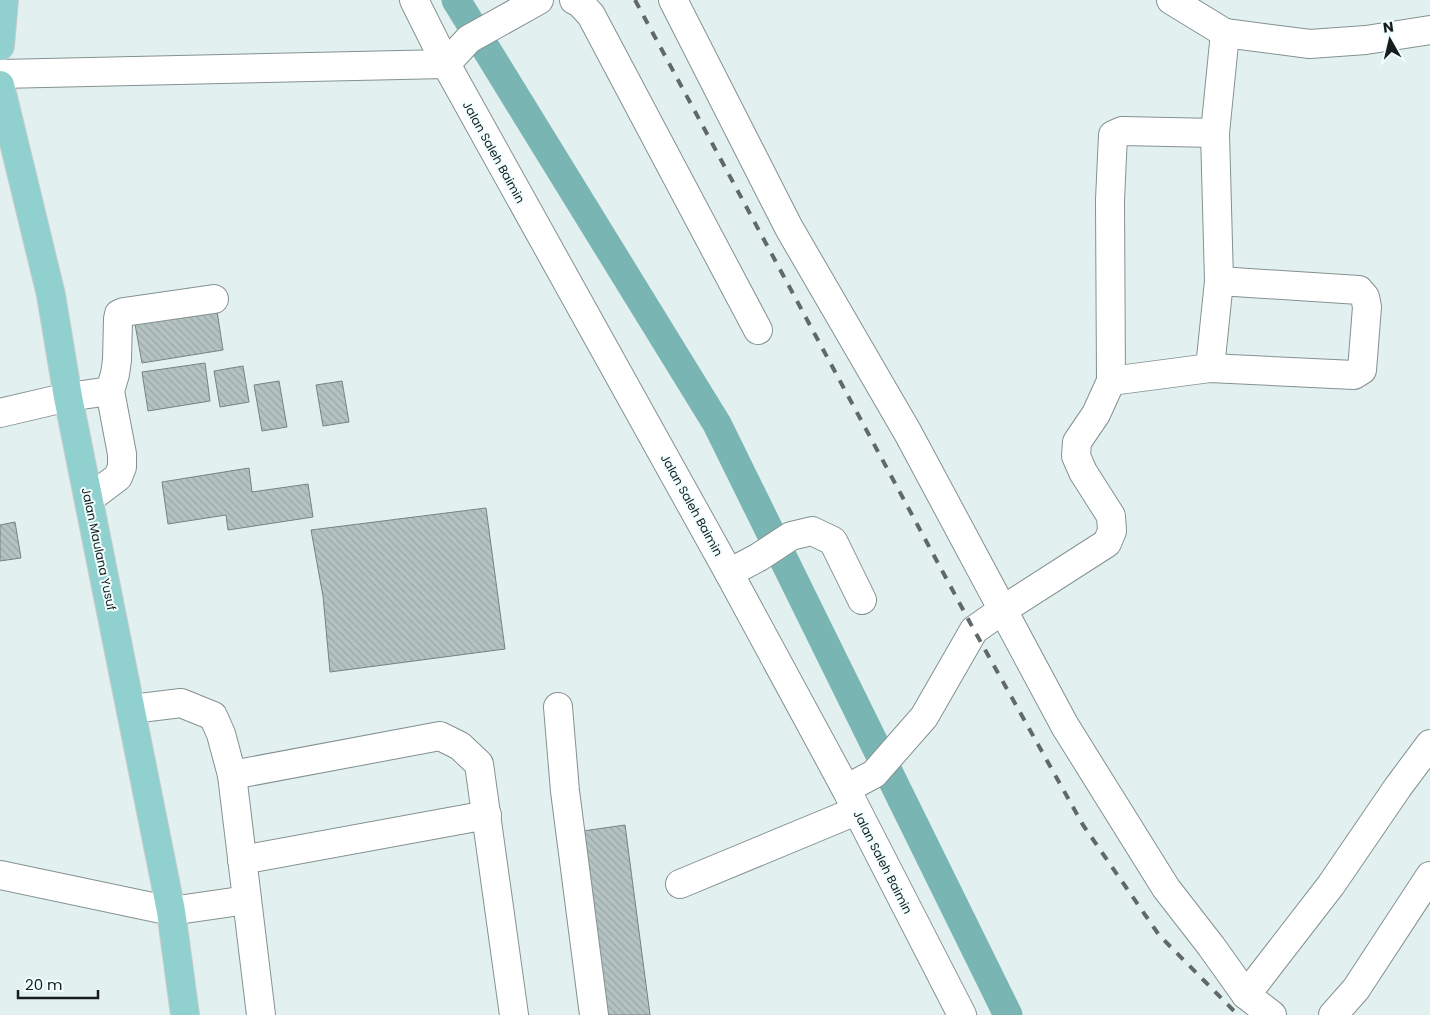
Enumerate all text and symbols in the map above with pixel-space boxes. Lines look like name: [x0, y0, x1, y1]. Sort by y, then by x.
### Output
north arrow: [1365, 15, 1415, 65]
text: N: [1382, 16, 1395, 38]
street label: Jalan Saleh Baimin: [459, 98, 529, 206]
street label: Jalan Saleh Baimin: [657, 451, 727, 559]
street label: Jalan Maulana Yusuf: [78, 486, 120, 612]
street label: Jalan Saleh Baimin: [849, 807, 917, 917]
scale bar: [18, 968, 98, 1000]
text: 20 m: [25, 974, 63, 995]

